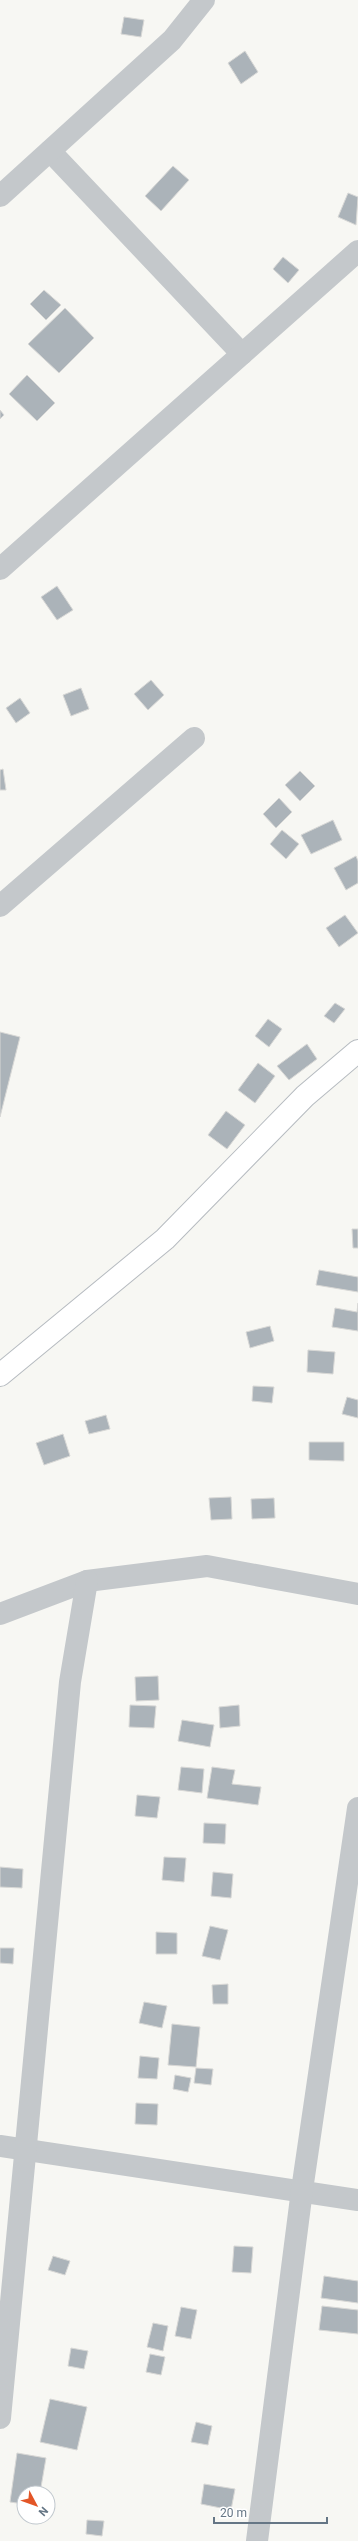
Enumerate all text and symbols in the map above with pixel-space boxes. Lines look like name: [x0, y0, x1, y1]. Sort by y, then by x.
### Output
north arrow: [16, 2485, 56, 2525]
scale bar: [214, 2499, 327, 2525]
text: N: [36, 2504, 51, 2519]
text: 20 m: [220, 2506, 247, 2520]

